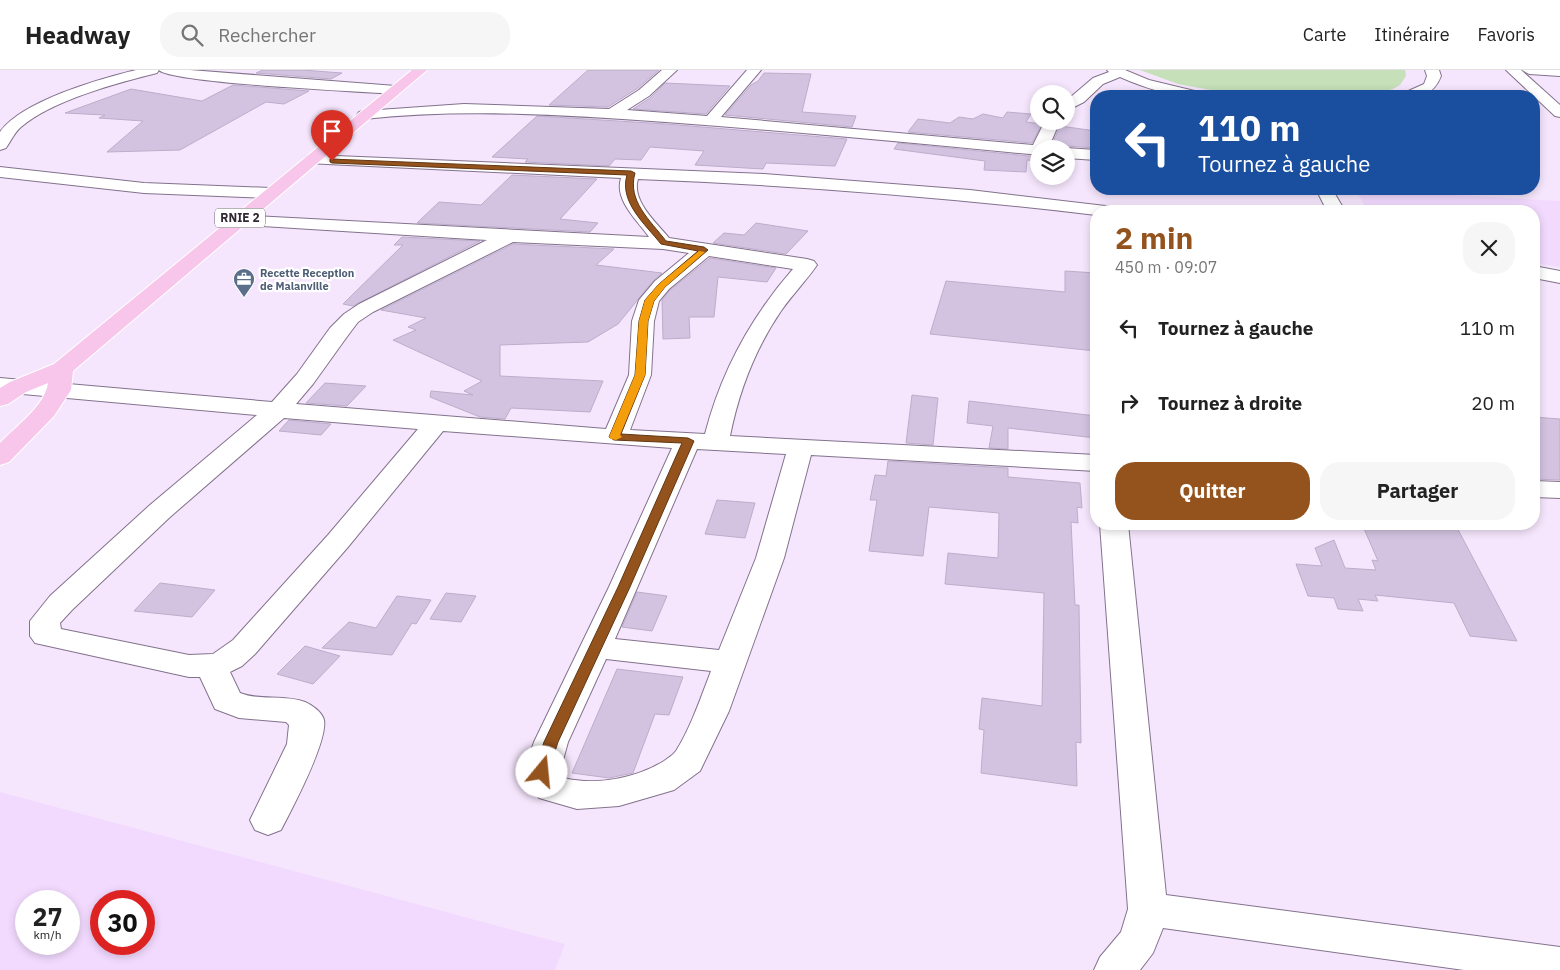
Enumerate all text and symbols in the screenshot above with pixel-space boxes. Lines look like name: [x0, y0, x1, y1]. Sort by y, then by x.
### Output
search box: [160, 12, 510, 57]
text: Headway: [25, 19, 130, 51]
icon: search: [178, 21, 206, 49]
text: Rechercher: [218, 23, 316, 47]
text: Carte: [1303, 23, 1346, 46]
text: Itinéraire: [1374, 23, 1450, 46]
text: Favoris: [1478, 23, 1535, 46]
map controls: [1030, 85, 1075, 185]
button: search: [1030, 85, 1075, 130]
text: 110 m: [1198, 105, 1301, 151]
pin: [311, 110, 353, 161]
icon: left: [1115, 110, 1180, 175]
icon: arrive: [318, 117, 346, 145]
button: layers: [1030, 140, 1075, 185]
text: Tournez à gauche: [1198, 149, 1370, 178]
road number: RNIE 2: [215, 208, 265, 228]
text: 2 min: [1115, 218, 1193, 257]
button: close: [1463, 222, 1515, 274]
text: 450 m · 09:07: [1115, 257, 1217, 277]
place label: Recette Reception de Malanville: [260, 266, 354, 293]
office icon: Recette Reception de Malanville: [232, 267, 256, 298]
icon: left: [1115, 314, 1143, 342]
text: Tournez à gauche: [1158, 316, 1314, 340]
text: 110 m: [1460, 316, 1515, 340]
icon: right: [1115, 389, 1143, 417]
text: Tournez à droite: [1158, 391, 1302, 415]
text: 20 m: [1471, 391, 1515, 415]
button: Quitter: [1115, 462, 1310, 520]
button: Partager: [1320, 462, 1515, 520]
position arrow: [515, 745, 567, 797]
speed limit sign: 30: [90, 890, 155, 955]
text: 27: [32, 900, 63, 933]
text: km/h: [33, 927, 62, 942]

